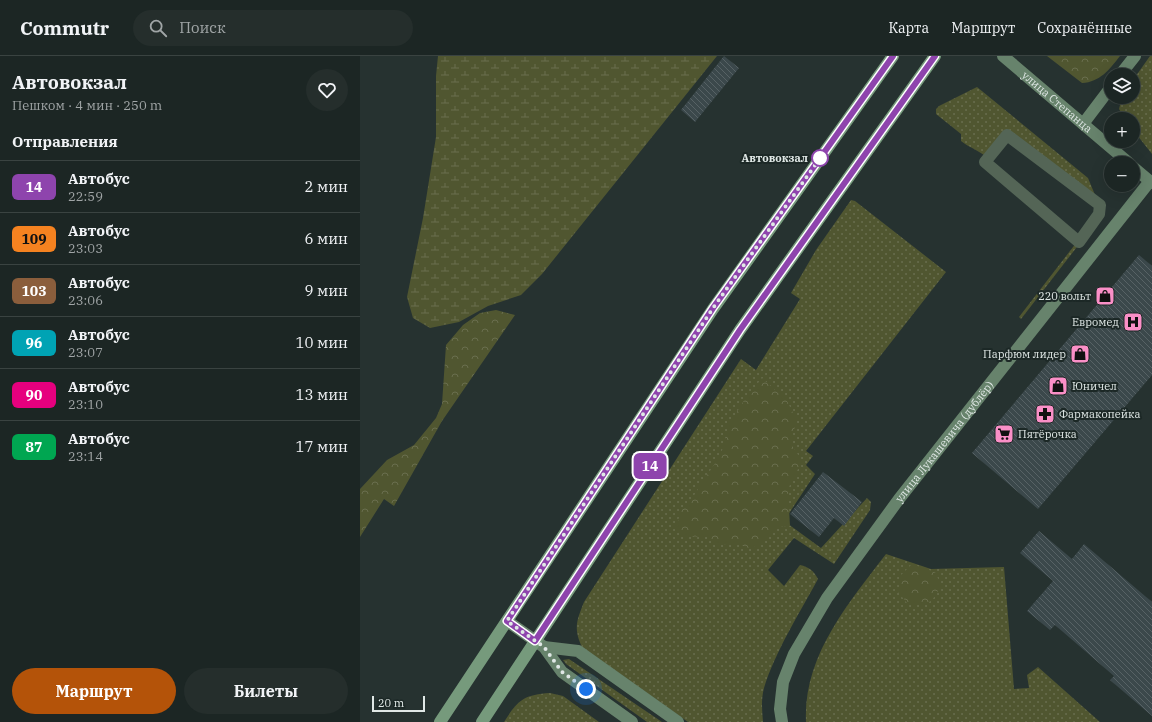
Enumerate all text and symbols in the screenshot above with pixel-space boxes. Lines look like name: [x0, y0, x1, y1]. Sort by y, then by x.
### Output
search box: [133, 10, 413, 46]
text: Commutr: [20, 16, 109, 40]
icon: search: [147, 17, 169, 39]
text: Поиск: [179, 18, 226, 37]
text: Карта: [888, 19, 929, 37]
text: Маршрут: [951, 19, 1015, 37]
text: Сохранённые: [1037, 19, 1132, 37]
street label: улица Степанца: [1019, 68, 1095, 136]
map controls: [1104, 68, 1140, 192]
button: layers: [1104, 68, 1140, 104]
button: heart: [306, 69, 348, 111]
text: Автовокзал: [12, 70, 127, 94]
text: Пешком · 4 мин · 250 m: [12, 97, 162, 114]
button: +: [1104, 112, 1140, 148]
text: Отправления: [12, 132, 118, 151]
marker: Автовокзал: [811, 149, 829, 167]
place label: Автовокзал: [742, 151, 808, 165]
button: −: [1104, 156, 1140, 192]
text: Автобус: [68, 169, 130, 188]
text: 2 мин: [304, 177, 348, 196]
text: 14: [26, 178, 42, 196]
text: 22:59: [68, 188, 103, 205]
text: Автобус: [68, 221, 130, 240]
text: 6 мин: [304, 229, 348, 248]
text: 109: [21, 230, 47, 248]
text: 23:03: [68, 240, 103, 257]
text: Автобус: [68, 273, 130, 292]
text: 9 мин: [304, 281, 348, 300]
text: 103: [21, 282, 47, 300]
shop icon: 220 вольт: [1094, 285, 1116, 307]
place label: 220 вольт: [1038, 289, 1091, 303]
text: 23:06: [68, 292, 103, 309]
hospital icon: Евромед: [1122, 311, 1144, 333]
place label: Евромед: [1072, 315, 1119, 329]
text: Автобус: [68, 325, 130, 344]
text: 10 мин: [295, 333, 348, 352]
text: 96: [26, 334, 42, 352]
shop icon: Парфюм лидер: [1069, 343, 1091, 365]
text: 23:07: [68, 344, 103, 361]
place label: Парфюм лидер: [983, 347, 1066, 361]
shop icon: Юничел: [1047, 375, 1069, 397]
text: Автобус: [68, 377, 130, 396]
street label: улица Лукашевича (дублёр): [892, 378, 997, 505]
place label: Юничел: [1072, 379, 1117, 393]
text: 13 мин: [295, 385, 348, 404]
text: 90: [26, 386, 42, 404]
text: 23:10: [68, 396, 103, 413]
pharmacy icon: Фармакопейка: [1034, 403, 1056, 425]
place label: Фармакопейка: [1059, 407, 1140, 421]
supermarket icon: Пятёрочка: [993, 423, 1015, 445]
place label: Пятёрочка: [1018, 427, 1077, 441]
text: Автобус: [68, 429, 130, 448]
text: 17 мин: [295, 437, 348, 456]
text: 87: [26, 438, 42, 456]
text: 23:14: [68, 448, 103, 465]
line badge: 14: [632, 453, 668, 479]
text: 14: [642, 457, 658, 475]
button: Маршрут: [12, 668, 176, 714]
button: Билеты: [184, 668, 348, 714]
your location: [576, 679, 596, 699]
scale bar: [372, 694, 425, 713]
text: 20 m: [378, 696, 404, 710]

